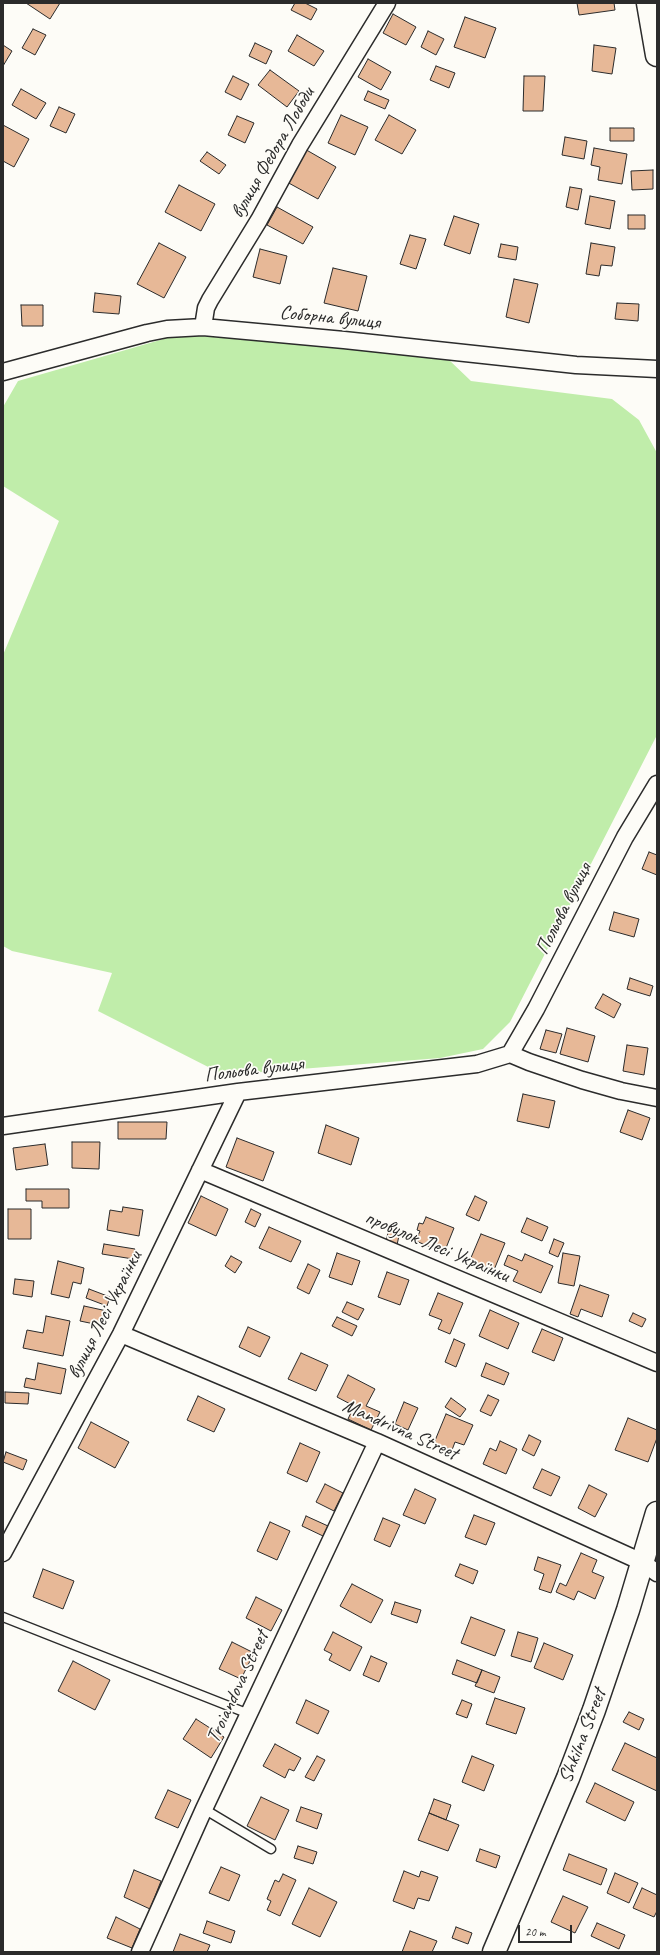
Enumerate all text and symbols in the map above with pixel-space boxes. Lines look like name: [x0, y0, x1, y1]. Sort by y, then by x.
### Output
street label: вулиця Федора Лободи: [226, 83, 320, 223]
street label: Соборна вулиця: [279, 301, 381, 335]
street label: Польова вулиця: [531, 859, 597, 959]
street label: Польова вулиця: [203, 1052, 305, 1088]
street label: провулок Лесі Українки: [361, 1206, 513, 1288]
street label: вулиця Лесі Українки: [62, 1247, 148, 1383]
street label: Mandrivna Street: [339, 1394, 461, 1466]
street label: Troiandova Street: [202, 1627, 274, 1747]
street label: Shkilna Street: [554, 1685, 612, 1787]
scale bar: [520, 1917, 574, 1943]
text: 20 m: [525, 1924, 545, 1940]

